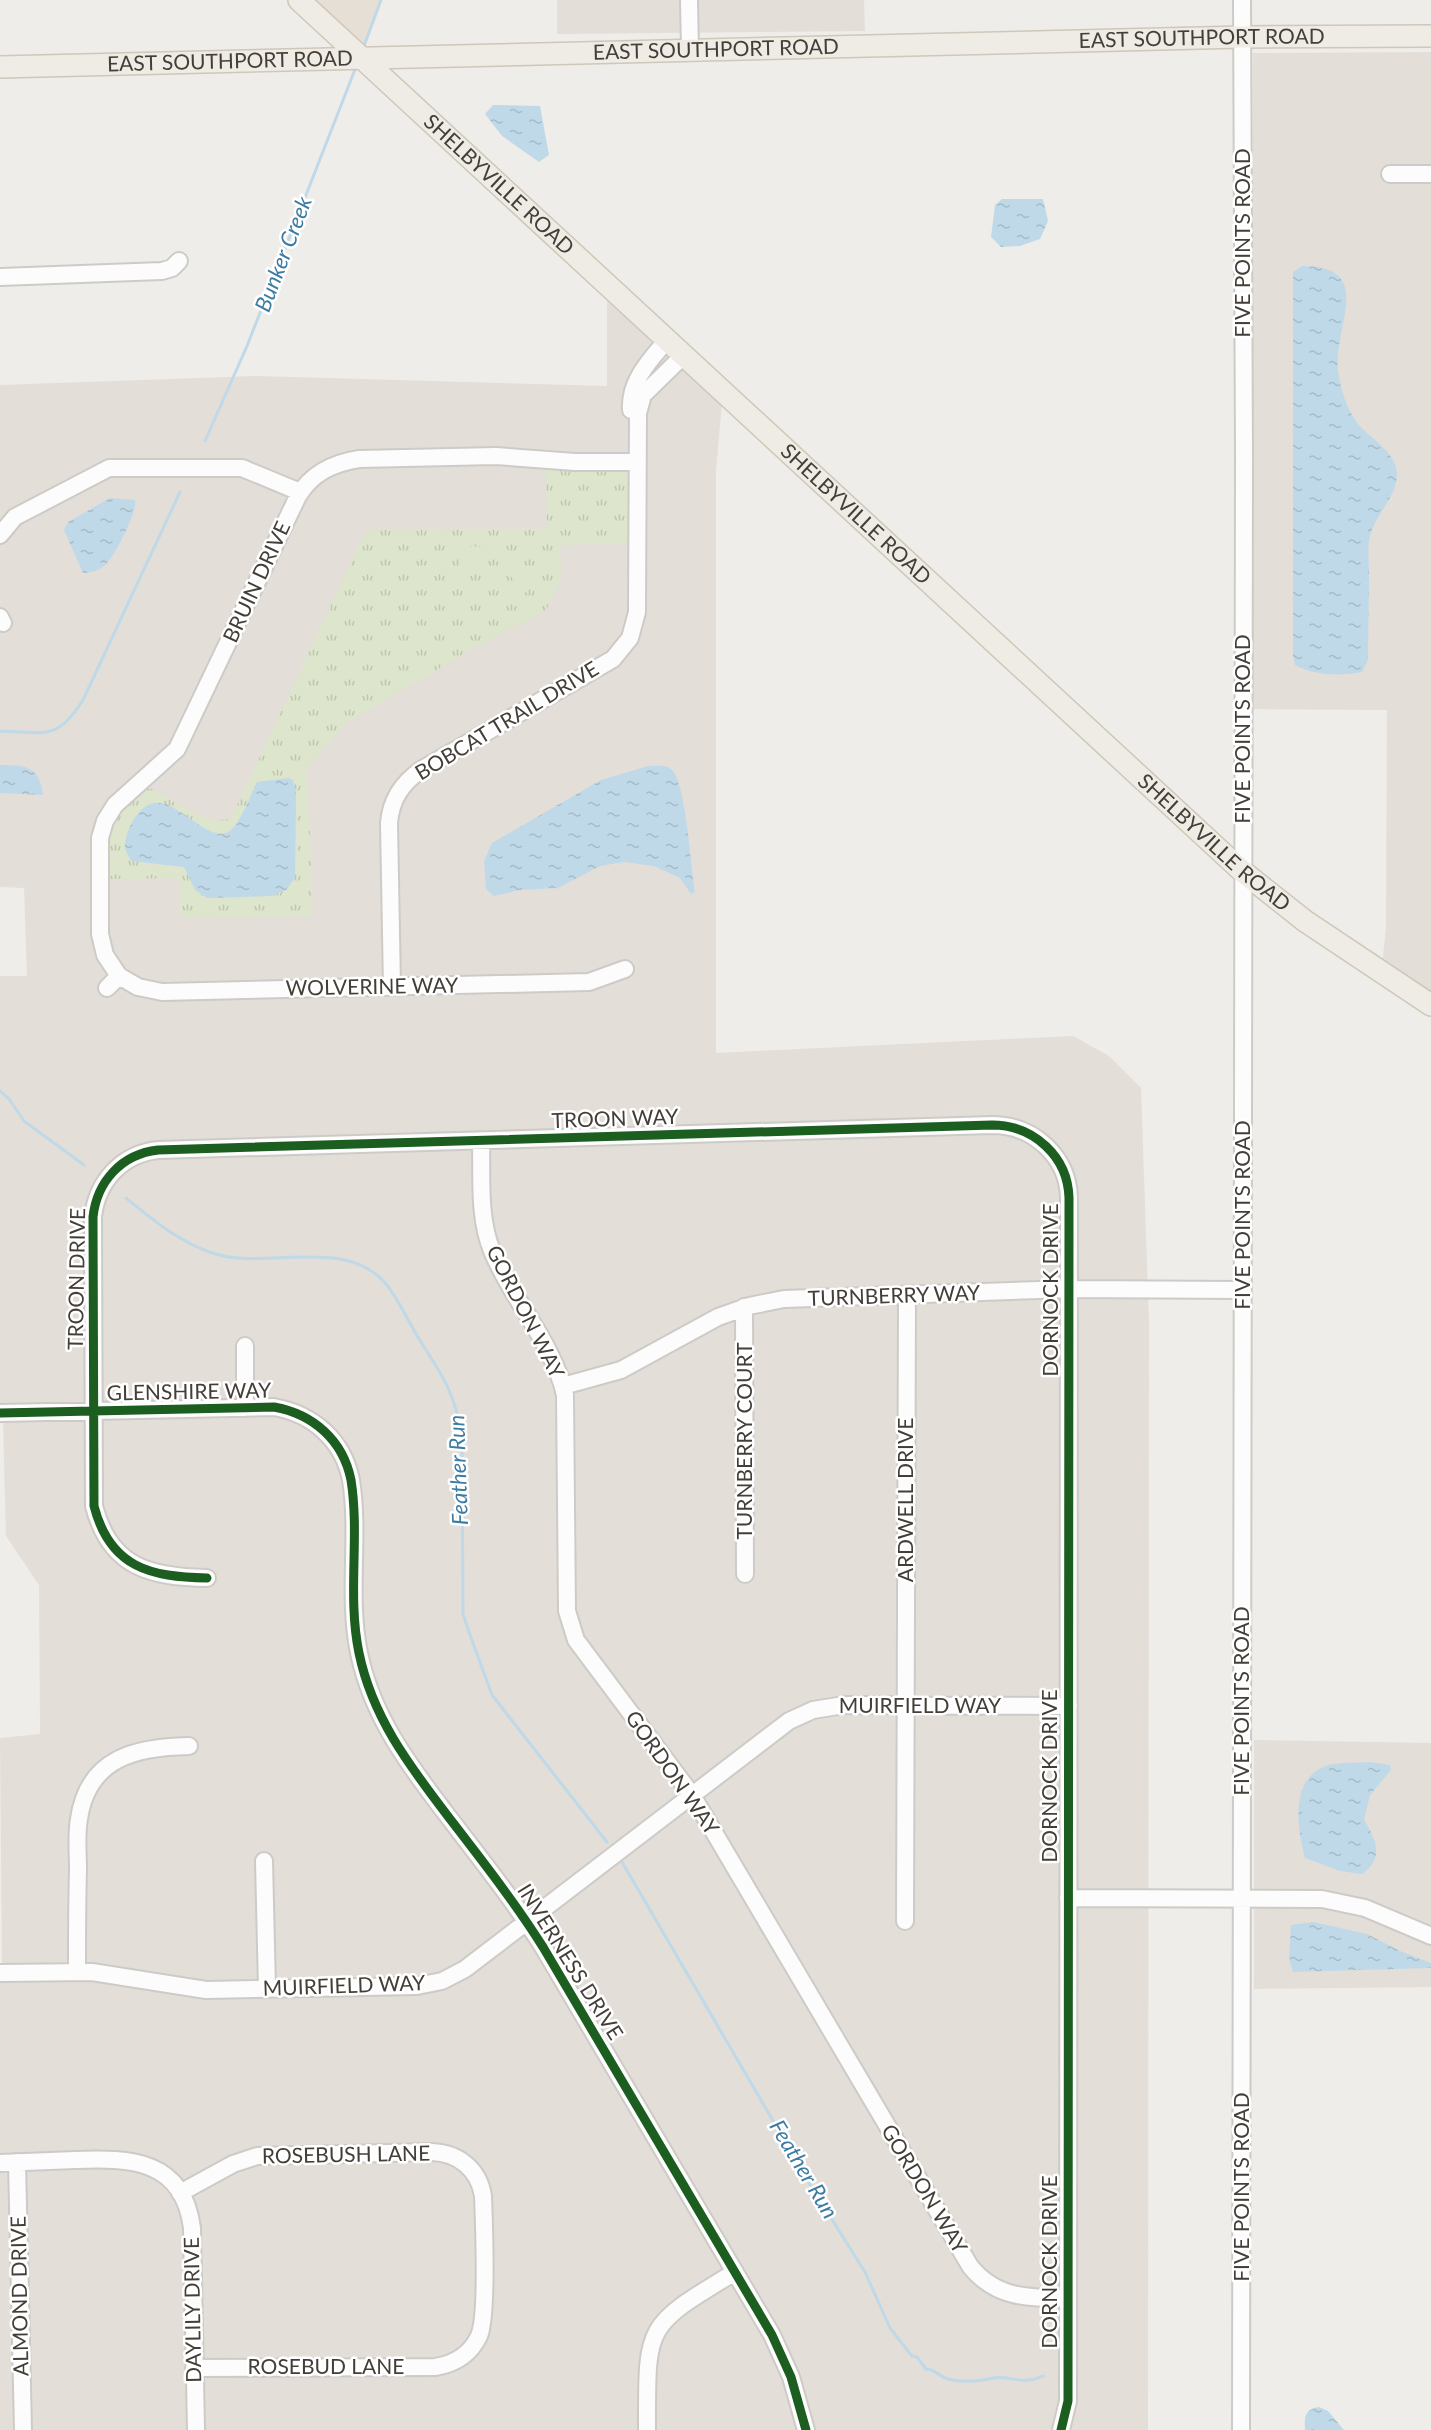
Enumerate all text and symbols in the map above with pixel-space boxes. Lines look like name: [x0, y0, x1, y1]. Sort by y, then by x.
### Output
street label: EAST SOUTHPORT ROAD: [1078, 23, 1325, 52]
street label: EAST SOUTHPORT ROAD: [592, 33, 839, 64]
street label: EAST SOUTHPORT ROAD: [107, 44, 353, 75]
street label: SHELBYVILLE ROAD: [420, 108, 580, 259]
street label: FIVE POINTS ROAD: [1229, 148, 1254, 338]
water label: Bunker Creek: [248, 192, 317, 315]
street label: SHELBYVILLE ROAD: [777, 438, 937, 589]
street label: BRUIN DRIVE: [217, 517, 295, 646]
street label: FIVE POINTS ROAD: [1229, 634, 1254, 824]
street label: BOBCAT TRAIL DRIVE: [410, 655, 603, 784]
street label: SHELBYVILLE ROAD: [1134, 767, 1296, 916]
street label: WOLVERINE WAY: [285, 971, 459, 1000]
street label: TROON WAY: [551, 1103, 680, 1132]
street label: FIVE POINTS ROAD: [1229, 1120, 1254, 1310]
street label: DORNOCK DRIVE: [1037, 1203, 1062, 1377]
street label: TROON DRIVE: [62, 1208, 89, 1350]
street label: GORDON WAY: [482, 1241, 571, 1383]
street label: TURNBERRY WAY: [807, 1279, 981, 1310]
street label: TURNBERRY COURT: [731, 1342, 756, 1540]
street label: GLENSHIRE WAY: [106, 1377, 272, 1404]
water label: Feather Run: [442, 1414, 473, 1526]
street label: ARDWELL DRIVE: [892, 1418, 917, 1582]
street label: FIVE POINTS ROAD: [1228, 1606, 1253, 1796]
street label: DORNOCK DRIVE: [1036, 1689, 1061, 1863]
street label: MUIRFIELD WAY: [839, 1692, 1002, 1717]
street label: GORDON WAY: [621, 1705, 726, 1840]
street label: INVERNESS DRIVE: [513, 1879, 629, 2044]
street label: MUIRFIELD WAY: [262, 1969, 426, 2000]
street label: FIVE POINTS ROAD: [1228, 2092, 1253, 2282]
water label: Feather Run: [764, 2114, 844, 2223]
street label: GORDON WAY: [877, 2119, 974, 2258]
street label: ROSEBUSH LANE: [262, 2140, 430, 2167]
street label: DORNOCK DRIVE: [1036, 2175, 1061, 2349]
street label: ALMOND DRIVE: [5, 2216, 32, 2376]
street label: DAYLILY DRIVE: [178, 2237, 205, 2383]
street label: ROSEBUD LANE: [248, 2353, 404, 2378]

